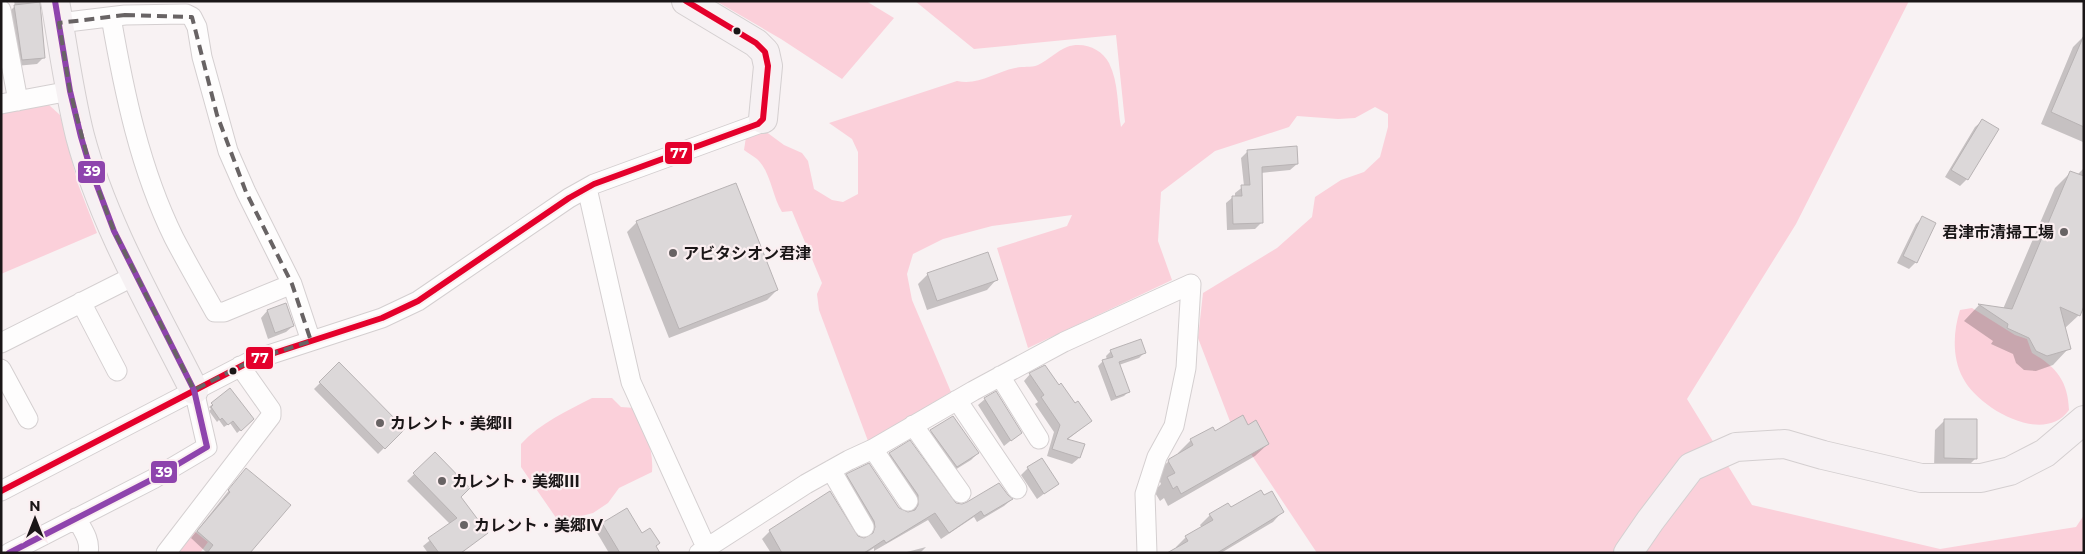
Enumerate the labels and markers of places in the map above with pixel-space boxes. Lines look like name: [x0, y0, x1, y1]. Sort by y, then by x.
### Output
unlabelled marker: [732, 26, 742, 36]
place label: 君津市清掃工場: [1942, 223, 2054, 242]
marker: 君津市清掃工場: [2058, 226, 2070, 238]
place label: アビタシオン君津: [683, 244, 811, 263]
marker: アビタシオン君津: [667, 247, 679, 259]
unlabelled marker: [228, 366, 238, 376]
place label: カレント・美郷II: [390, 414, 513, 433]
marker: カレント・美郷II: [374, 417, 386, 429]
place label: カレント・美郷III: [452, 472, 580, 491]
marker: カレント・美郷III: [436, 475, 448, 487]
place label: カレント・美郷IV: [474, 516, 604, 535]
marker: カレント・美郷IV: [458, 519, 470, 531]

